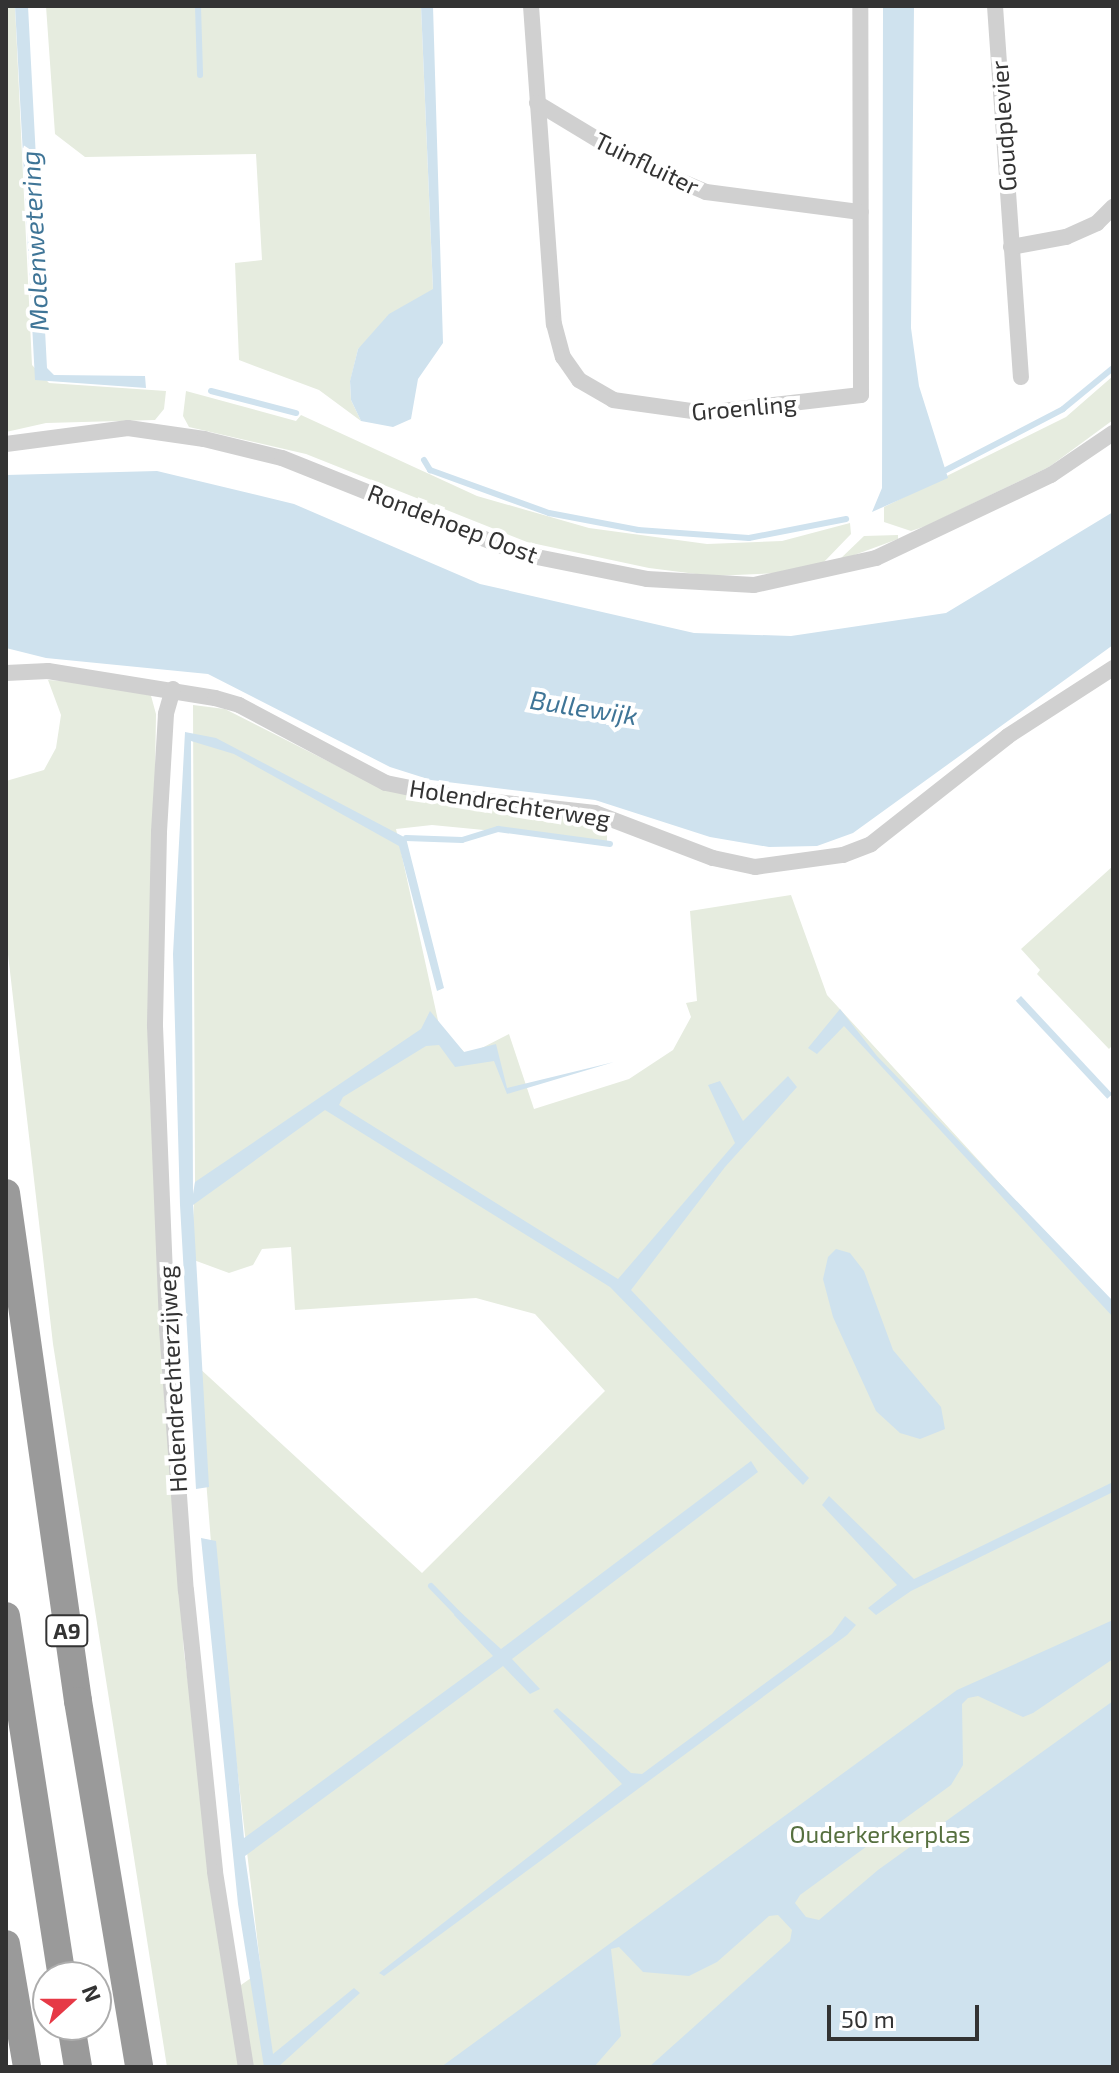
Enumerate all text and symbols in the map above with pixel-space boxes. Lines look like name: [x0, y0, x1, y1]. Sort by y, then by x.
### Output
street label: Goudplevier: [984, 60, 1022, 192]
street label: Tuinfluiter: [590, 125, 704, 201]
water label: Molenwetering: [14, 150, 54, 332]
street label: Groenling: [690, 388, 798, 426]
street label: Rondehoep Oost: [364, 477, 542, 569]
water label: Bullewijk: [528, 683, 640, 731]
street label: Holendrechterweg: [408, 773, 612, 833]
street label: Holendrechterzijweg: [152, 1265, 192, 1493]
road number: A9: [45, 1613, 89, 1649]
park label: Ouderkerkerplas: [789, 1820, 971, 1848]
north arrow: [32, 1961, 112, 2041]
text: N: [78, 1981, 108, 2005]
scale bar: [831, 1989, 983, 2039]
text: 50 m: [841, 2004, 895, 2033]

